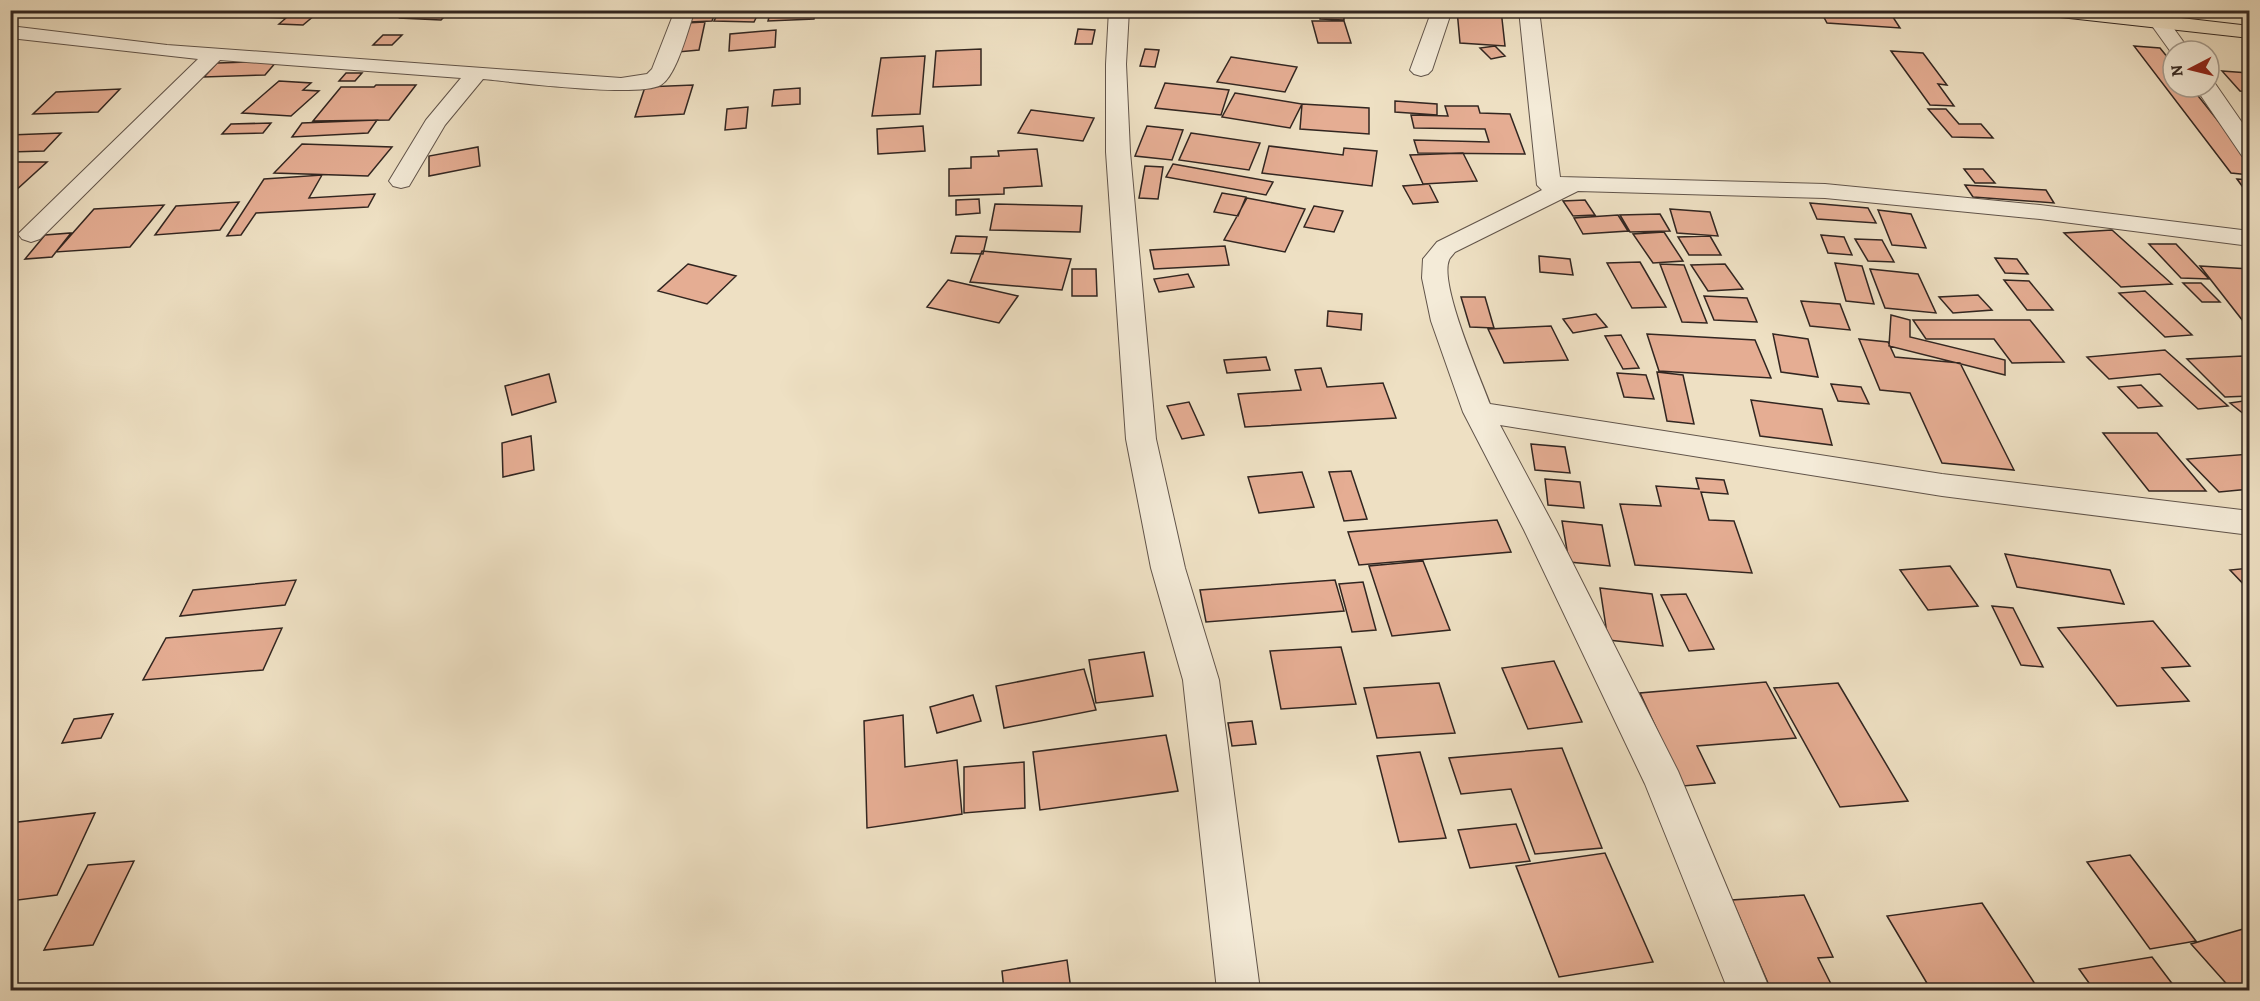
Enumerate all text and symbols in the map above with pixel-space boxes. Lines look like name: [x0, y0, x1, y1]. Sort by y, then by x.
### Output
north arrow: [2161, 39, 2221, 99]
text: N: [2165, 63, 2189, 78]

